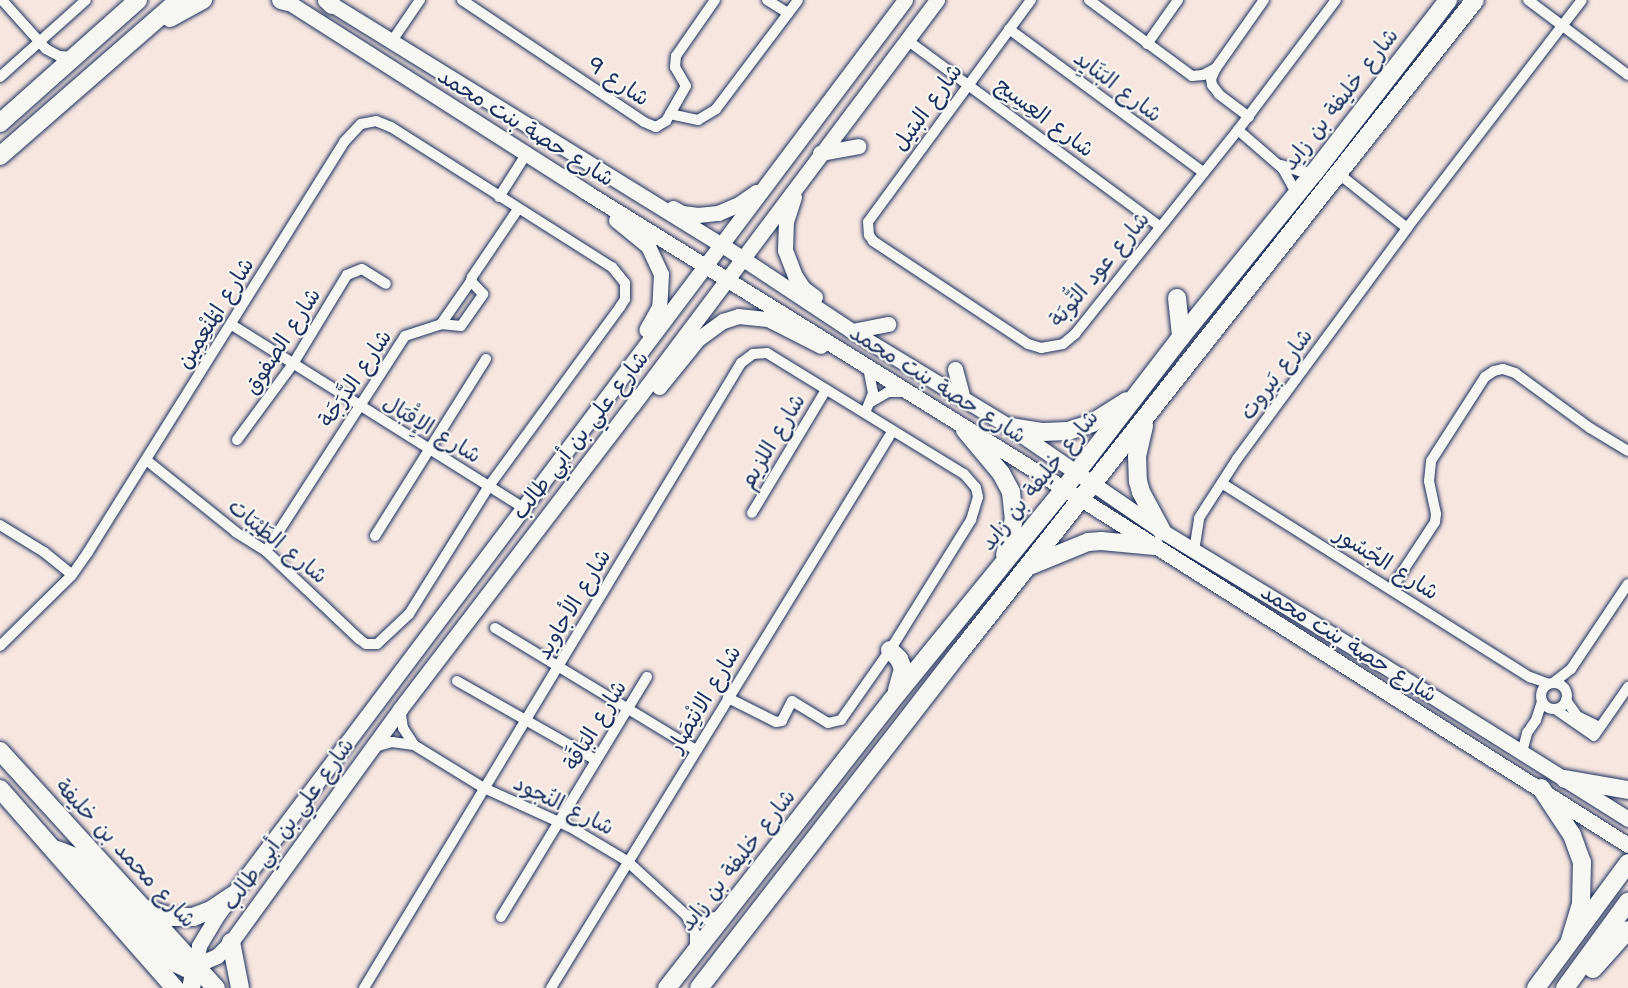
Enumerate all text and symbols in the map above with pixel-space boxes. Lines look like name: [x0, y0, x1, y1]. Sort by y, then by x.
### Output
street label: شارع خليفة بن زايد: [1276, 23, 1404, 175]
street label: شارع البَنَايِد: [1069, 44, 1167, 128]
street label: شارع 9: [581, 50, 655, 112]
street label: شارع البتيل: [886, 58, 968, 156]
street label: شارع حصة بنت محمد: [433, 62, 619, 192]
street label: شارع العِسِيج: [990, 71, 1100, 163]
street label: شارع عود التُّوبَة: [1043, 206, 1155, 332]
street label: شارع المُنْعِمِين: [170, 253, 260, 373]
street label: شارع الصفوق: [238, 283, 326, 399]
street label: شارع حصة بنت محمد: [845, 319, 1031, 449]
street label: شارع بَيروت: [1234, 323, 1318, 425]
street label: شارع الدَّرَجَة: [313, 324, 397, 432]
street label: شارع علي بن أبي طالب: [506, 345, 654, 525]
street label: شارع الإِقْبَال: [378, 389, 486, 469]
street label: شارع اللزيم: [733, 389, 811, 493]
street label: شارع خليفة بن زايد: [974, 404, 1104, 556]
street label: شارع الطَيْبَات: [223, 493, 333, 589]
street label: شارع الجُسُور: [1330, 521, 1444, 605]
street label: شارع الأجاويد: [530, 544, 616, 664]
street label: شارع حصة بنت محمد: [1256, 578, 1442, 708]
street label: شارع الانْتِصَار: [662, 640, 746, 758]
street label: شارع البَاقَة: [558, 675, 632, 775]
street label: شارع علي بن أبي طالب: [217, 733, 359, 915]
street label: شارع النُجود: [509, 769, 619, 841]
street label: شارع محمد بن خليفة: [50, 773, 202, 933]
street label: شارع خليفة بن زايد: [673, 784, 801, 936]

